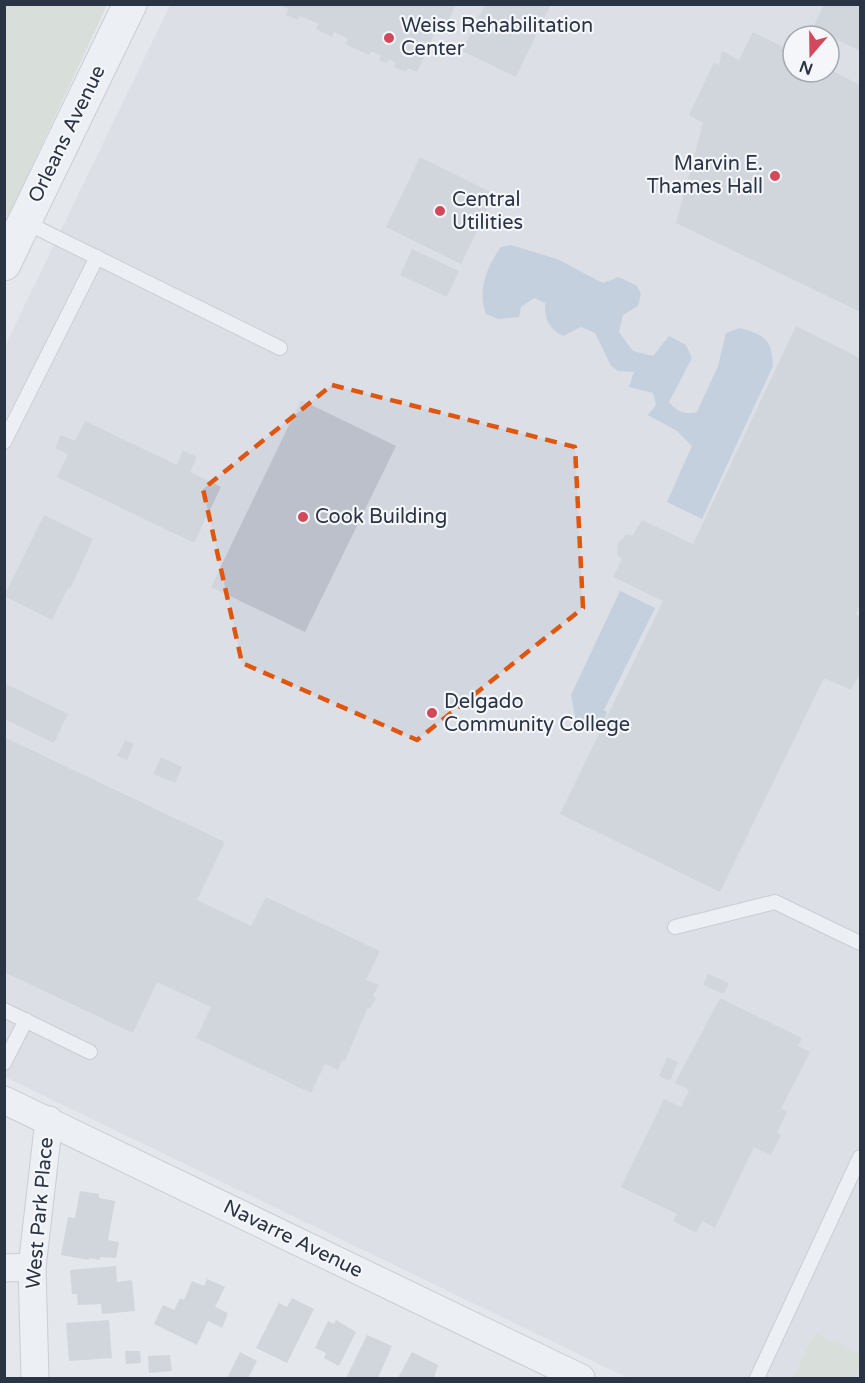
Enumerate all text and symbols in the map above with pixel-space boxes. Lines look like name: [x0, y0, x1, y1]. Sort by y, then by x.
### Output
place label: Weiss Rehabilitation Center: [401, 14, 593, 61]
north arrow: [781, 24, 841, 84]
marker: Weiss Rehabilitation Center: [382, 31, 396, 45]
text: N: [797, 56, 816, 79]
street label: Orleans Avenue: [23, 61, 111, 207]
place label: Marvin E. Thames Hall: [647, 152, 763, 199]
marker: Marvin E. Thames Hall: [768, 169, 782, 183]
place label: Central Utilities: [452, 188, 523, 235]
marker: Central Utilities: [433, 204, 447, 218]
place label: Cook Building: [315, 505, 447, 529]
marker: Cook Building: [296, 510, 310, 524]
place label: Delgado Community College: [444, 690, 630, 737]
marker: Delgado Community College: [425, 706, 439, 720]
street label: West Park Place: [21, 1136, 59, 1290]
street label: Navarre Avenue: [219, 1195, 367, 1283]

